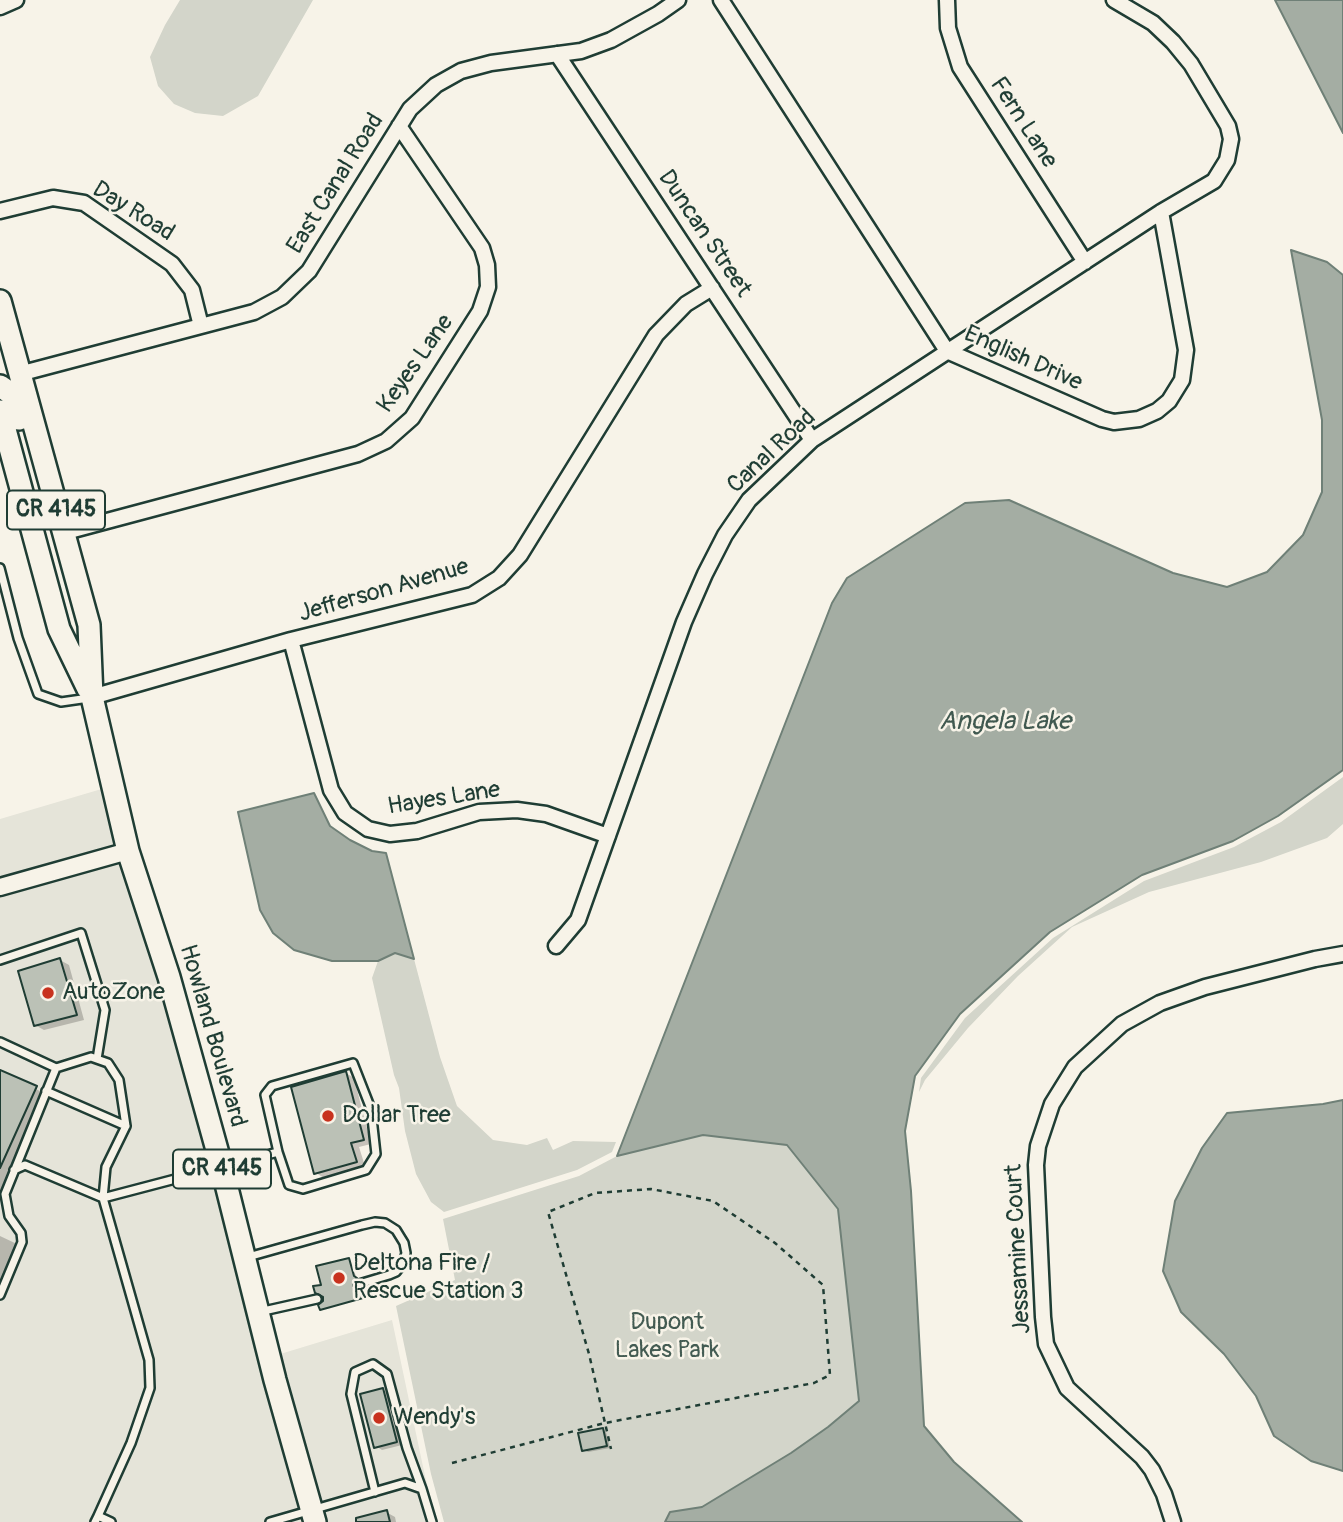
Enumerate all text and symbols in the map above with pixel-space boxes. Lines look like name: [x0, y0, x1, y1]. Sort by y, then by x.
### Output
street label: Fern Lane: [983, 72, 1063, 174]
street label: East Canal Road: [281, 109, 391, 259]
street label: Duncan Street: [651, 165, 757, 303]
street label: Day Road: [87, 176, 179, 248]
street label: Keyes Lane: [372, 309, 460, 419]
street label: English Drive: [959, 320, 1087, 398]
street label: Canal Road: [722, 404, 822, 500]
road number: CR 4145: [7, 490, 105, 530]
street label: Jefferson Avenue: [296, 553, 472, 629]
water label: Angela Lake: [939, 706, 1071, 738]
street label: Hayes Lane: [386, 776, 502, 822]
street label: Howland Boulevard: [172, 941, 252, 1131]
place label: AutoZone: [62, 979, 165, 1007]
marker: AutoZone: [40, 985, 56, 1001]
place label: Dollar Tree: [342, 1102, 451, 1130]
marker: Dollar Tree: [320, 1108, 336, 1124]
road number: CR 4145: [173, 1150, 271, 1188]
street label: Jessamine Court: [1000, 1163, 1038, 1335]
place label: Deltona Fire / Rescue Station 3: [353, 1250, 524, 1306]
marker: Deltona Fire / Rescue Station 3: [331, 1270, 347, 1286]
park label: Dupont Lakes Park: [615, 1309, 719, 1365]
place label: Wendy's: [393, 1404, 475, 1432]
marker: Wendy's: [371, 1410, 387, 1426]

